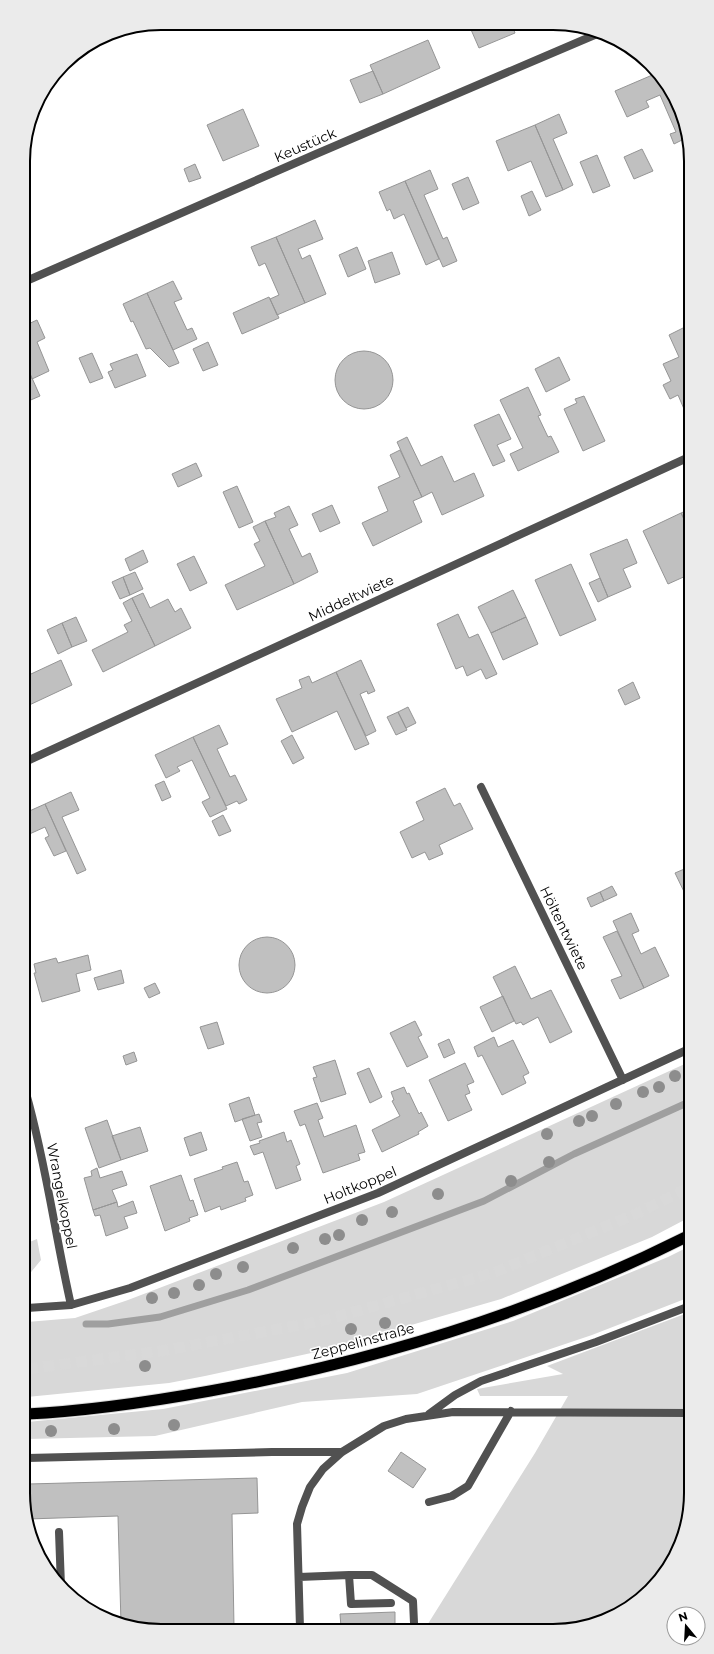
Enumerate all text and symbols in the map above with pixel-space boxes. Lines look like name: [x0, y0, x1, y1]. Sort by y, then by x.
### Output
street label: Keustück: [271, 124, 339, 166]
street label: Middeltwiete: [305, 570, 397, 626]
street label: Höltentwiete: [536, 883, 592, 973]
street label: Wrangelkoppel: [43, 1141, 81, 1251]
street label: Holtkoppel: [321, 1162, 399, 1208]
street label: Zeppelinstraße: [310, 1319, 416, 1363]
north arrow: [666, 1606, 706, 1646]
text: N: [677, 1608, 689, 1625]

